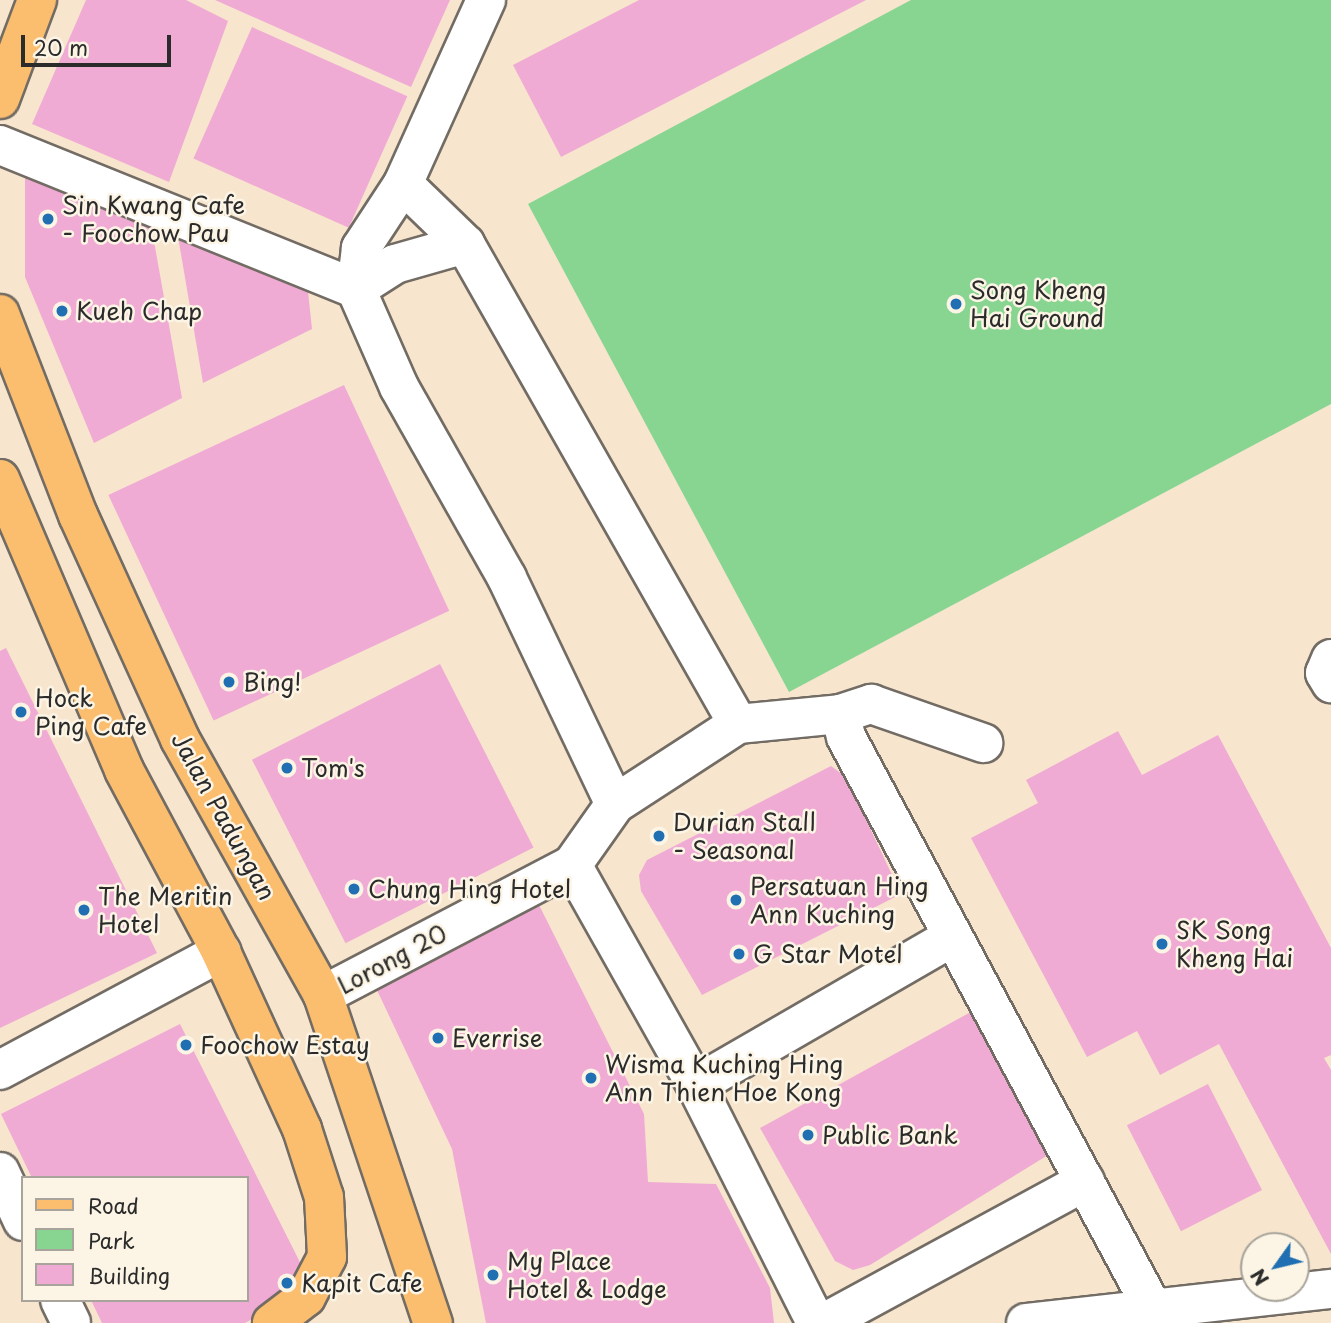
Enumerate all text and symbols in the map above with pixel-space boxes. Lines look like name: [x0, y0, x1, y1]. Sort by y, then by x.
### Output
scale bar: [24, 21, 175, 65]
text: 20 m: [34, 31, 88, 63]
place label: Sin Kwang Cafe - Foochow Pau: [62, 191, 245, 247]
marker: Sin Kwang Cafe - Foochow Pau: [40, 211, 56, 227]
place label: Song Kheng Hai Ground: [970, 276, 1105, 332]
marker: Song Kheng Hai Ground: [948, 296, 964, 312]
place label: Kueh Chap: [76, 297, 202, 325]
marker: Kueh Chap: [54, 303, 70, 319]
place label: Bing!: [243, 668, 302, 696]
marker: Bing!: [221, 674, 237, 690]
place label: Hock Ping Cafe: [35, 684, 147, 740]
marker: Hock Ping Cafe: [13, 704, 29, 720]
street label: Jalan Padungan: [166, 727, 282, 905]
place label: Tom's: [301, 754, 365, 782]
marker: Tom's: [279, 760, 295, 776]
place label: Durian Stall - Seasonal: [673, 808, 815, 864]
marker: Durian Stall - Seasonal: [651, 828, 667, 844]
place label: Persatuan Hing Ann Kuching: [750, 872, 929, 928]
place label: Chung Hing Hotel: [368, 875, 573, 903]
marker: Chung Hing Hotel: [346, 881, 362, 897]
place label: The Meritin Hotel: [98, 882, 232, 938]
marker: Persatuan Hing Ann Kuching: [728, 892, 744, 908]
marker: The Meritin Hotel: [76, 902, 92, 918]
place label: SK Song Kheng Hai: [1176, 916, 1294, 972]
street label: Lorong 20: [333, 918, 451, 1000]
marker: SK Song Kheng Hai: [1154, 936, 1170, 952]
place label: G Star Motel: [753, 940, 904, 968]
marker: G Star Motel: [731, 946, 747, 962]
place label: Everrise: [452, 1024, 542, 1052]
marker: Everrise: [430, 1030, 446, 1046]
place label: Foochow Estay: [200, 1031, 372, 1059]
marker: Foochow Estay: [178, 1037, 194, 1053]
place label: Wisma Kuching Hing Ann Thien Hoe Kong: [605, 1050, 842, 1106]
marker: Wisma Kuching Hing Ann Thien Hoe Kong: [583, 1070, 599, 1086]
place label: Public Bank: [822, 1121, 958, 1149]
marker: Public Bank: [800, 1127, 816, 1143]
legend: [21, 1176, 248, 1302]
text: Road: [88, 1189, 139, 1221]
text: Park: [88, 1224, 135, 1256]
north arrow: [1240, 1232, 1310, 1302]
place label: My Place Hotel & Lodge: [507, 1247, 668, 1303]
text: Building: [88, 1259, 170, 1291]
text: N: [1243, 1264, 1275, 1292]
marker: My Place Hotel & Lodge: [485, 1267, 501, 1283]
place label: Kapit Cafe: [301, 1269, 424, 1297]
marker: Kapit Cafe: [279, 1275, 295, 1291]

